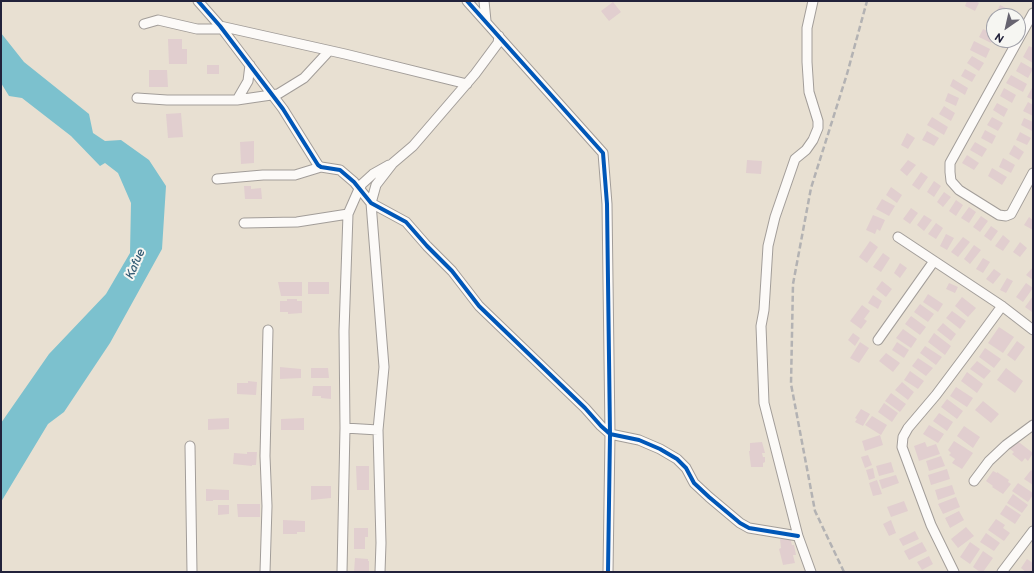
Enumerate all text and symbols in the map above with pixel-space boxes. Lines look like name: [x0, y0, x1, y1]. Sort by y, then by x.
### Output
north arrow: [986, 8, 1026, 48]
text: N: [993, 30, 1007, 45]
water label: Kafue: [123, 247, 149, 281]

